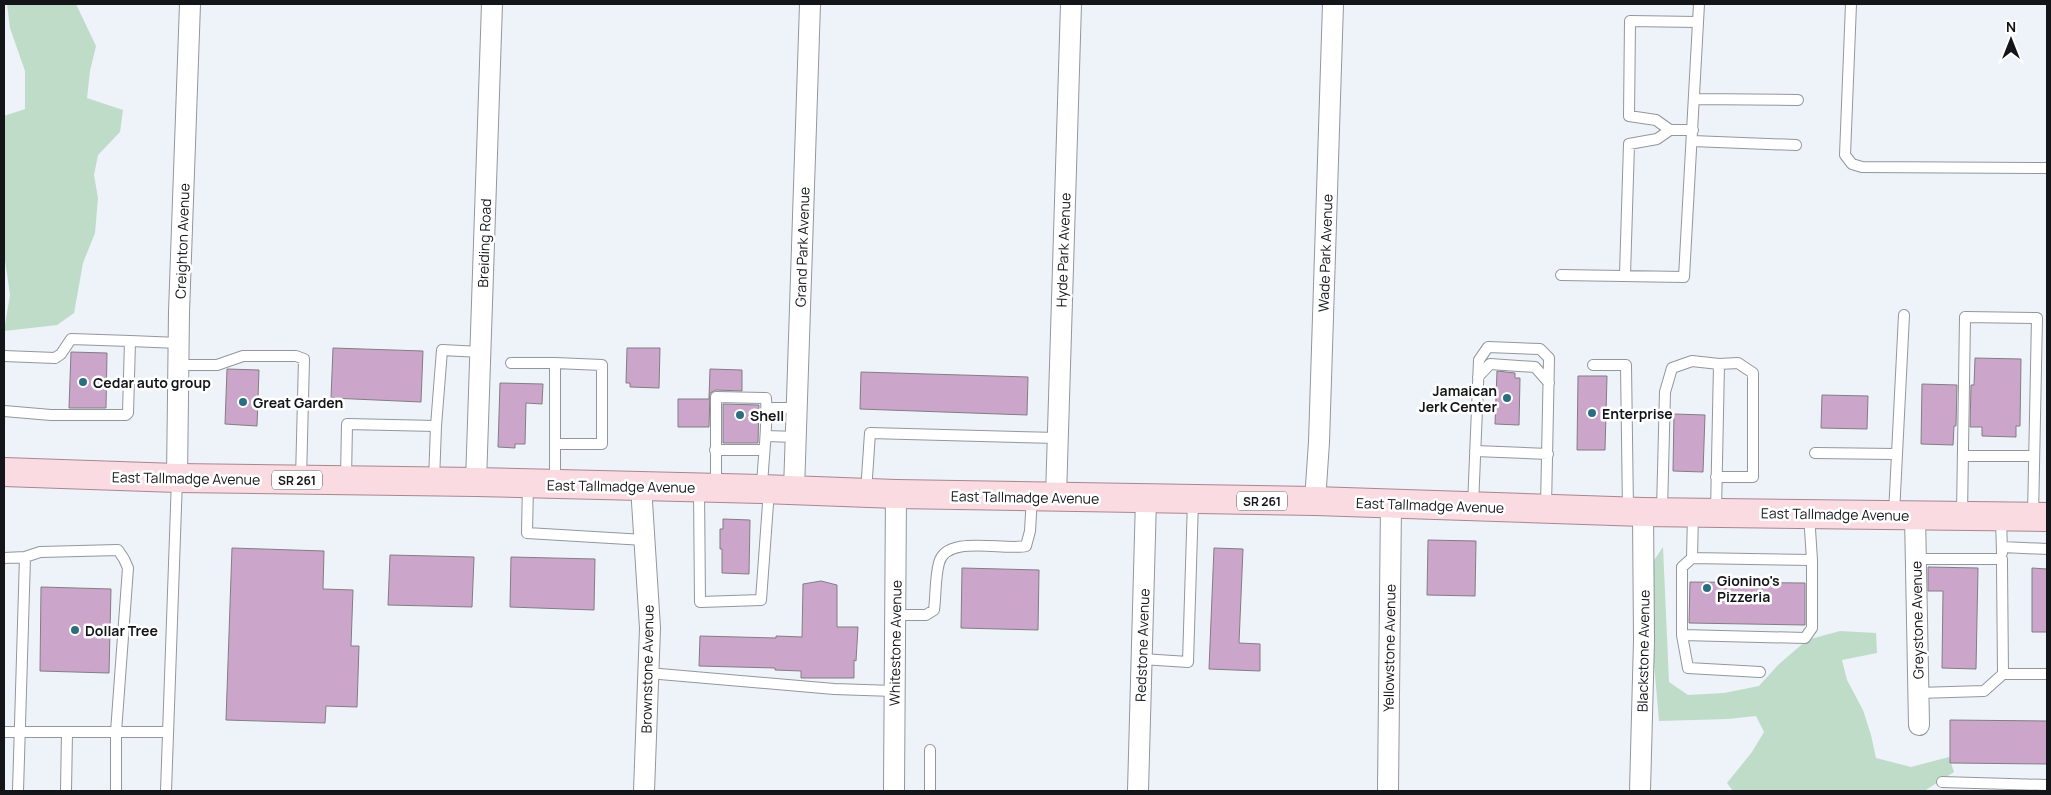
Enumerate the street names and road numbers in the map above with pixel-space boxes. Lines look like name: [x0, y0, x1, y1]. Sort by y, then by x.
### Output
street label: Creighton Avenue: [170, 183, 194, 299]
street label: Grand Park Avenue: [790, 187, 814, 307]
street label: Hyde Park Avenue: [1052, 192, 1074, 308]
street label: Wade Park Avenue: [1313, 194, 1337, 312]
street label: Breiding Road: [473, 198, 495, 288]
street label: East Tallmadge Avenue: [112, 467, 260, 489]
road number: SR 261: [272, 470, 322, 490]
street label: East Tallmadge Avenue: [547, 475, 695, 497]
street label: East Tallmadge Avenue: [951, 486, 1099, 508]
road number: SR 261: [1237, 492, 1287, 511]
street label: East Tallmadge Avenue: [1356, 493, 1504, 517]
street label: East Tallmadge Avenue: [1761, 503, 1909, 525]
street label: Greystone Avenue: [1906, 561, 1928, 679]
street label: Whitestone Avenue: [884, 580, 906, 706]
street label: Yellowstone Avenue: [1378, 584, 1400, 712]
street label: Redstone Avenue: [1131, 588, 1153, 702]
street label: Blackstone Avenue: [1632, 590, 1654, 712]
street label: Brownstone Avenue: [636, 604, 658, 734]

